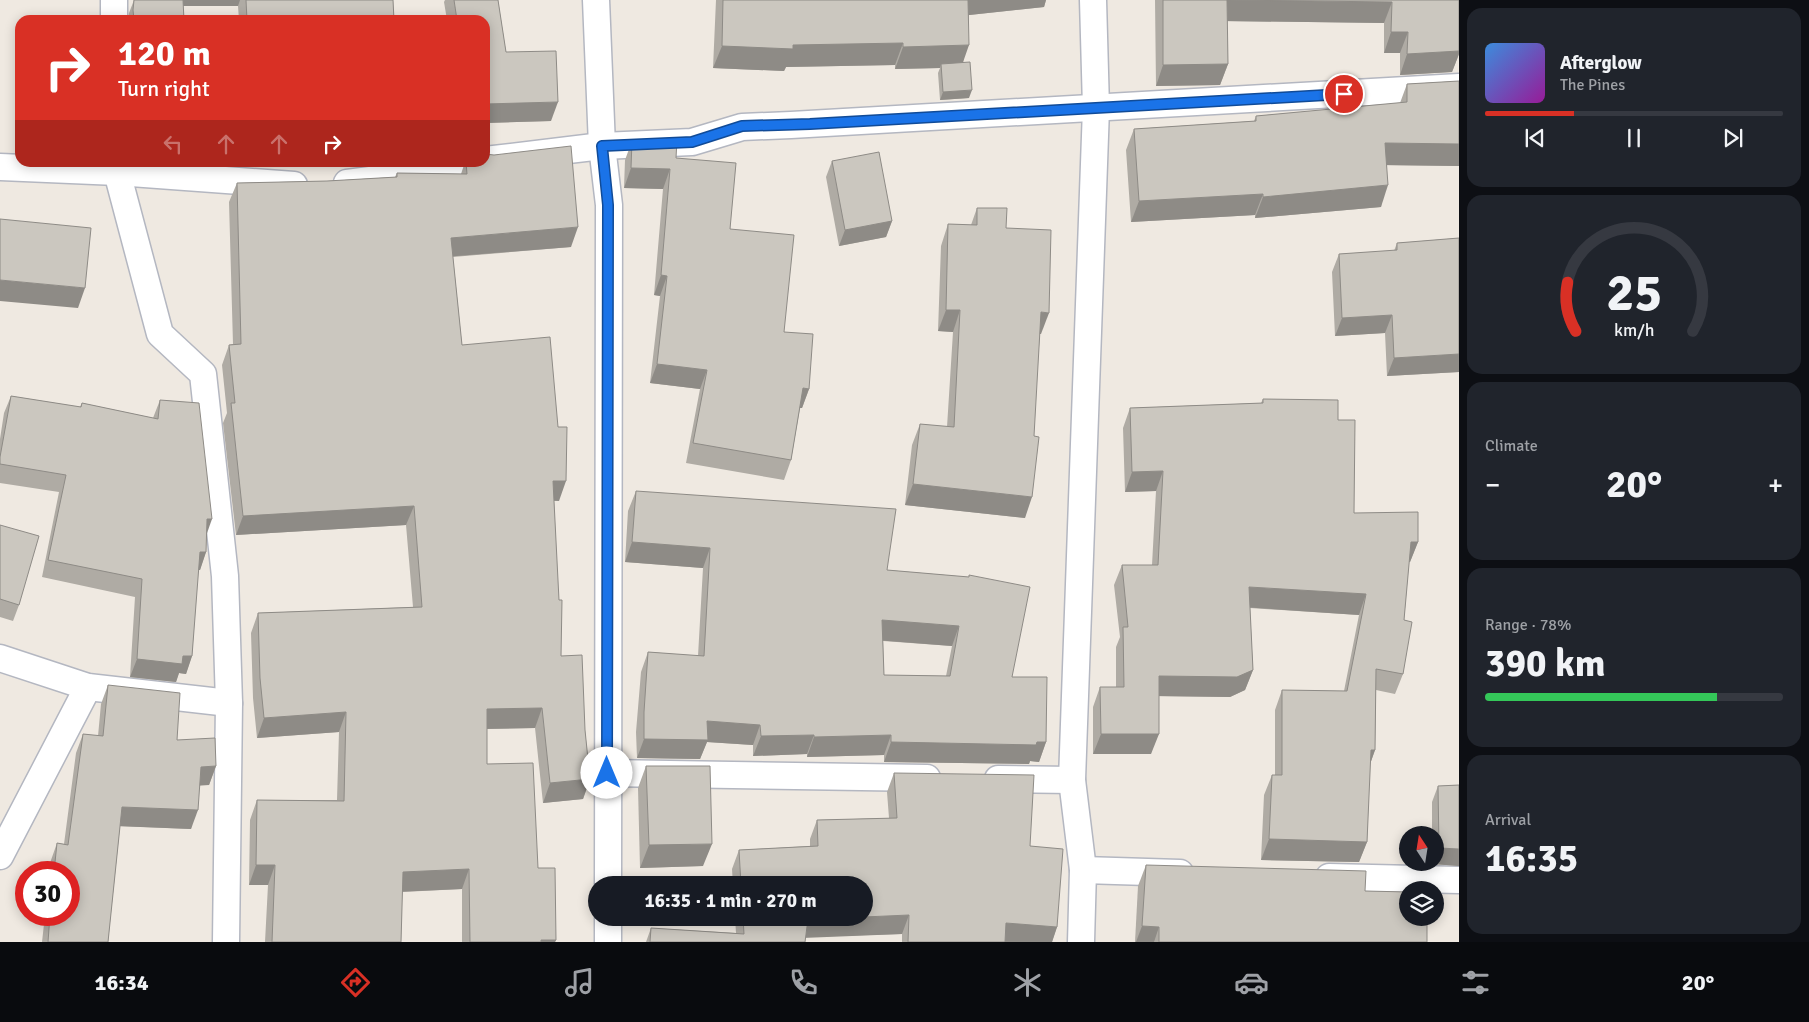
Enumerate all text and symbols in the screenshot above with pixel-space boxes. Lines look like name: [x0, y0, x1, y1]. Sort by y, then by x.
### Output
text: 120 m: [118, 32, 211, 75]
icon: right: [35, 35, 100, 100]
text: Afterglow: [1560, 51, 1642, 75]
pin: [1323, 73, 1365, 115]
text: Turn right: [118, 75, 210, 102]
text: The Pines: [1560, 75, 1625, 95]
icon: arrive: [1330, 80, 1358, 108]
icon: previous: [1521, 124, 1549, 152]
icon: pause: [1620, 124, 1648, 152]
icon: next: [1719, 124, 1747, 152]
icon: left: [159, 130, 187, 158]
icon: ahead: [212, 130, 240, 158]
icon: ahead: [265, 130, 293, 158]
icon: right: [318, 130, 346, 158]
text: 25: [1606, 261, 1662, 325]
text: km/h: [1614, 319, 1654, 341]
text: Climate: [1485, 436, 1538, 456]
text: 20°: [1606, 461, 1662, 508]
text: −: [1485, 468, 1500, 502]
text: +: [1768, 468, 1783, 502]
text: Range · 78%: [1485, 615, 1571, 635]
text: 390 km: [1485, 640, 1606, 687]
position arrow: [580, 746, 632, 798]
text: Arrival: [1485, 810, 1531, 830]
north arrow: [1399, 826, 1444, 871]
map controls: [1399, 826, 1444, 926]
text: 16:35: [1485, 835, 1578, 882]
speed limit sign: 30: [15, 861, 80, 926]
button: layers: [1399, 881, 1444, 926]
text: 16:35 · 1 min · 270 m: [644, 889, 817, 913]
icon: directions: [338, 965, 373, 1000]
icon: music: [562, 965, 597, 1000]
icon: phone: [786, 965, 821, 1000]
icon: climate: [1010, 965, 1045, 1000]
icon: car: [1234, 965, 1269, 1000]
icon: filters: [1458, 965, 1493, 1000]
text: 16:34: [95, 969, 149, 996]
text: 20°: [1682, 969, 1714, 996]

